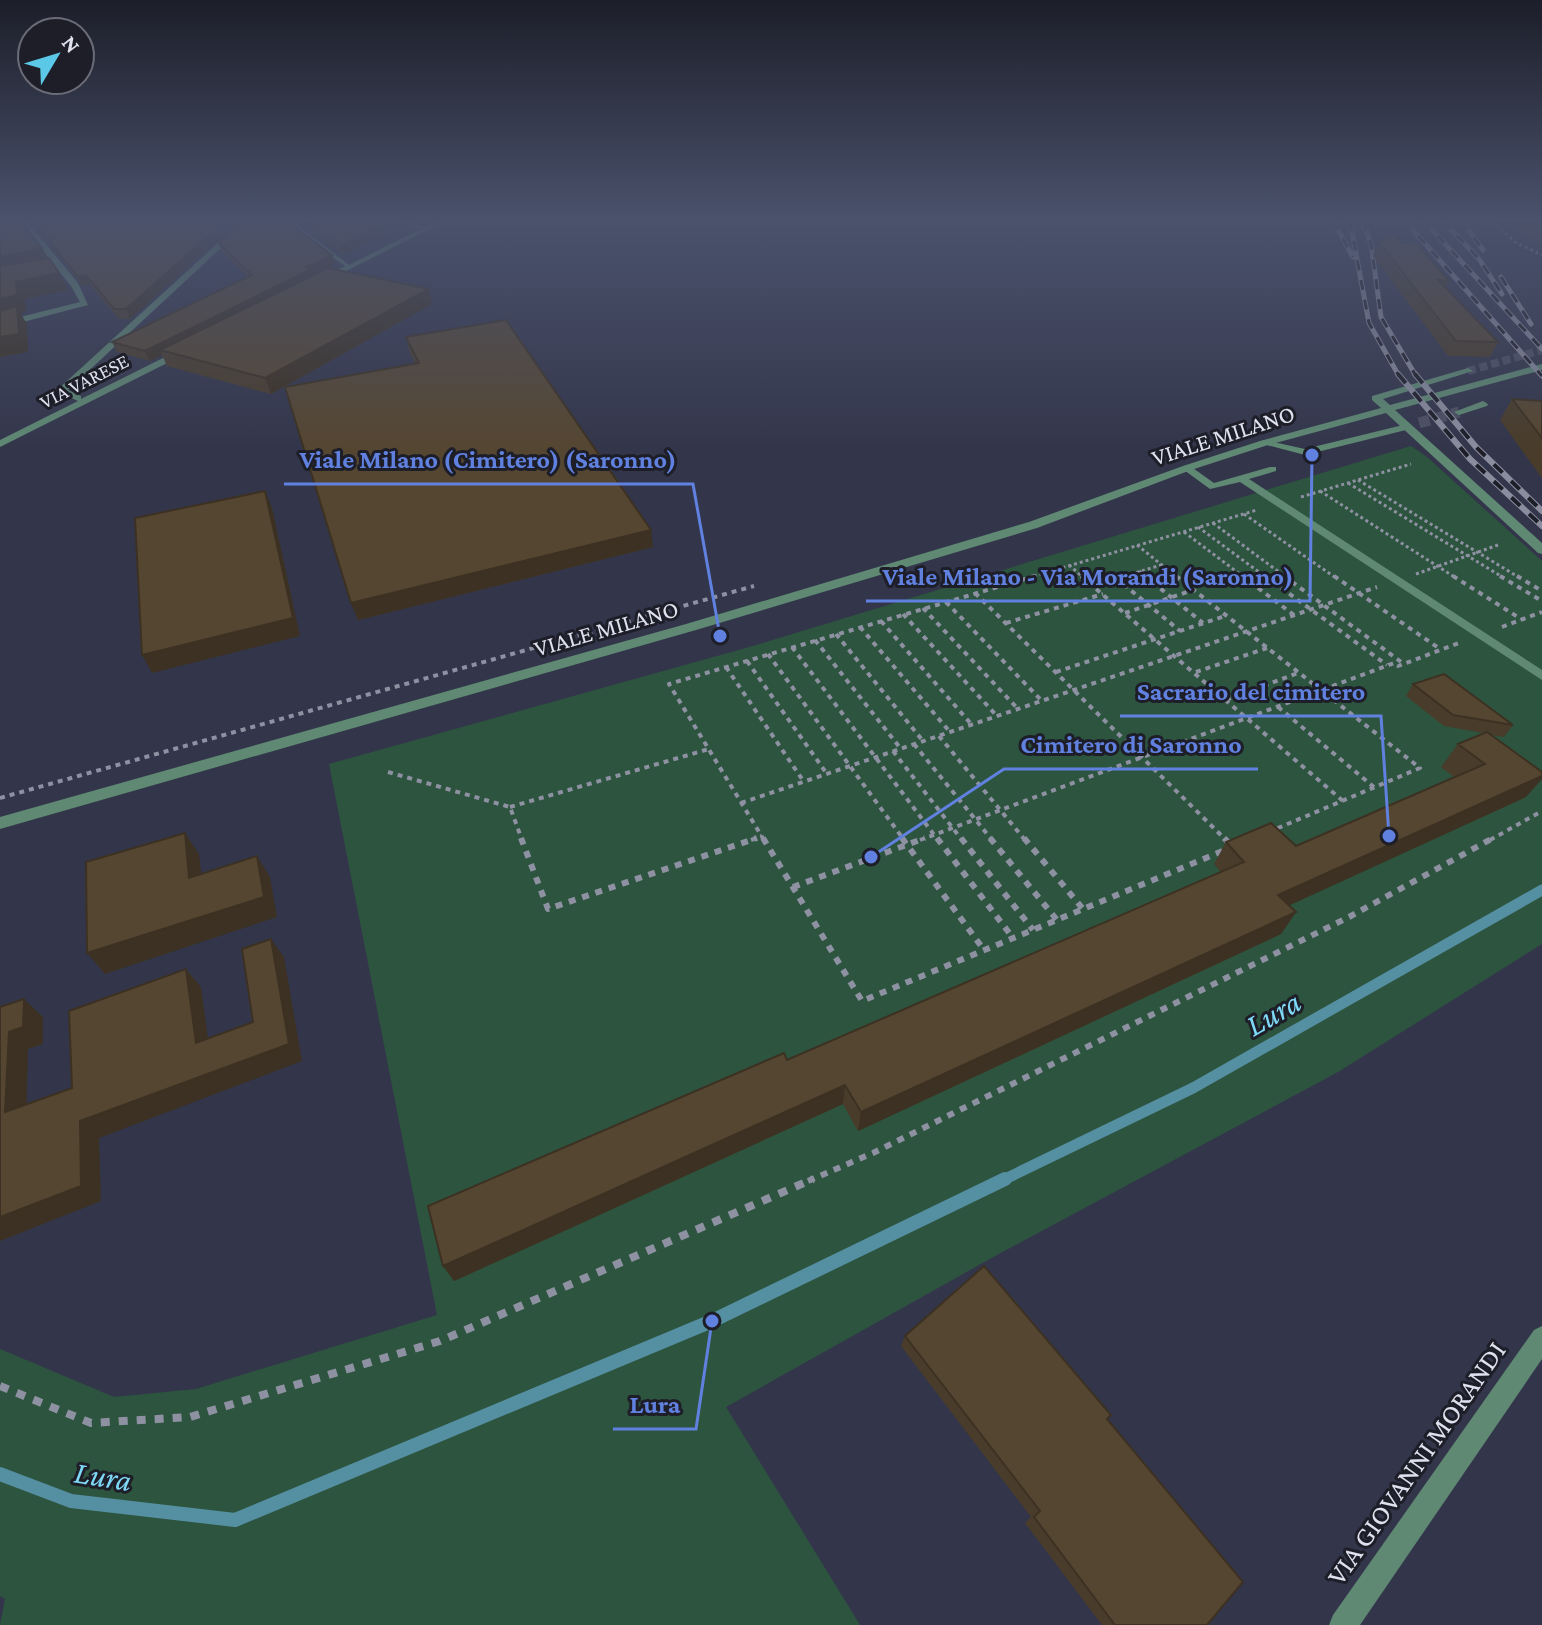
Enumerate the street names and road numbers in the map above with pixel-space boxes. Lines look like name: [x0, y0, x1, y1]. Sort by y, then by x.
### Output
street label: VIA VARESE: [36, 349, 132, 413]
street label: VIALE MILANO: [1148, 399, 1298, 471]
street label: VIALE MILANO: [531, 595, 681, 661]
street label: VIA GIOVANNI MORANDI: [1320, 1335, 1512, 1591]

